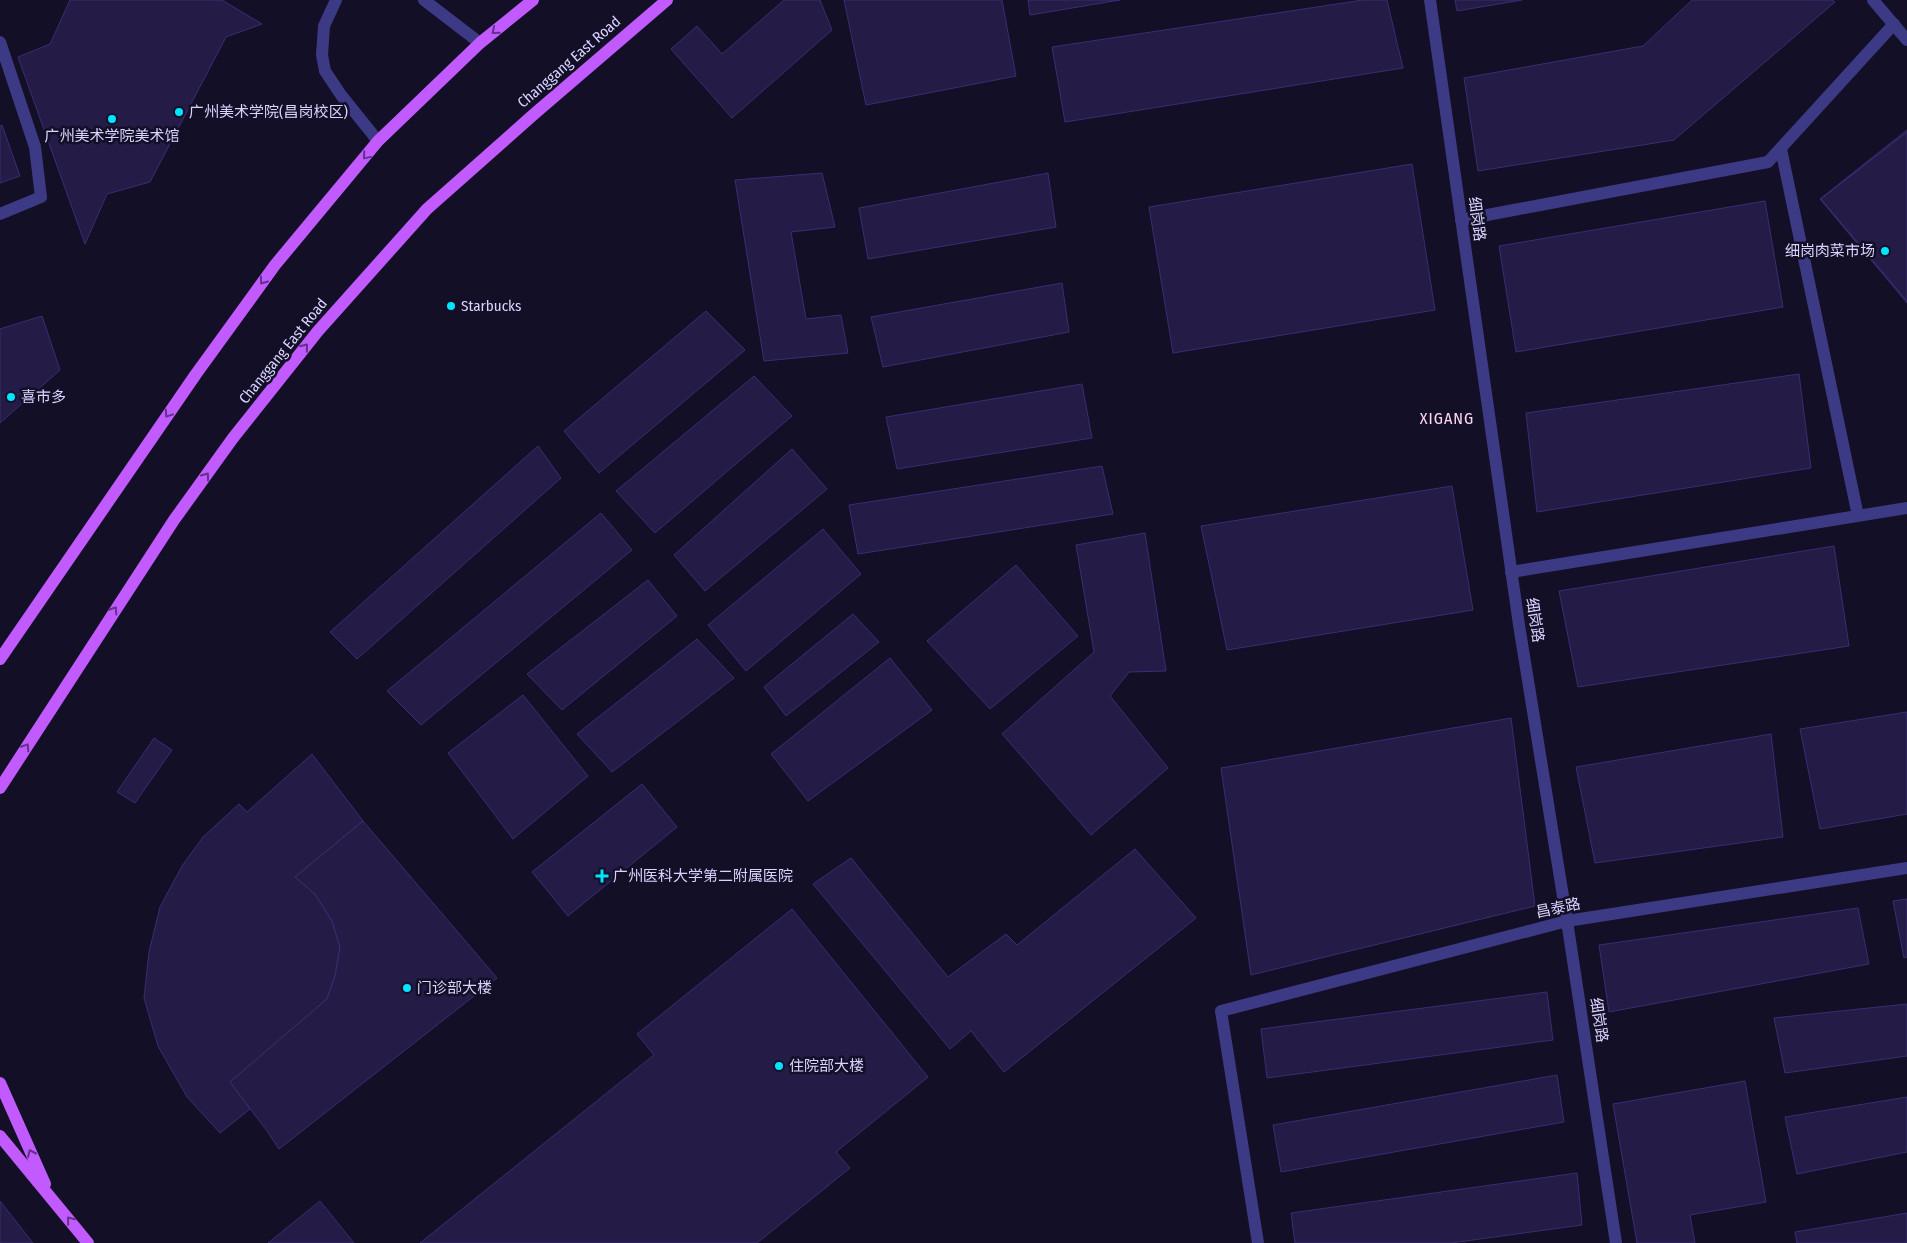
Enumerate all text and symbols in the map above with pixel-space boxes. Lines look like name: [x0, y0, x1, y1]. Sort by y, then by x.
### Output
street label: Changgang East Road: [514, 12, 624, 112]
one-way arrow: [492, 25, 501, 33]
place label: 广州美术学院(昌岗校区): [189, 103, 348, 121]
marker: 广州美术学院(昌岗校区): [173, 106, 185, 118]
marker: 广州美术学院美术馆: [106, 113, 118, 125]
place label: 广州美术学院美术馆: [44, 127, 180, 145]
one-way arrow: [362, 150, 371, 159]
street label: 细岗路: [1465, 195, 1489, 243]
place label: 细岗肉菜市场: [1785, 242, 1875, 260]
marker: 细岗肉菜市场: [1879, 245, 1891, 257]
one-way arrow: [260, 275, 269, 285]
street label: Changgang East Road: [235, 295, 331, 407]
place label: Starbucks: [461, 297, 521, 315]
marker: Starbucks: [445, 300, 457, 312]
one-way arrow: [300, 344, 309, 353]
place label: 喜市多: [21, 388, 66, 406]
marker: 喜市多: [5, 391, 17, 403]
one-way arrow: [165, 408, 174, 417]
district label: XIGANG: [1420, 409, 1474, 428]
one-way arrow: [200, 472, 209, 482]
street label: 细岗路: [1523, 596, 1547, 644]
one-way arrow: [108, 607, 118, 616]
one-way arrow: [20, 743, 30, 752]
place label: 广州医科大学第二附属医院: [613, 867, 793, 885]
marker: 广州医科大学第二附属医院: [595, 869, 609, 883]
street label: 昌泰路: [1534, 895, 1582, 921]
place label: 门诊部大楼: [417, 979, 492, 997]
marker: 门诊部大楼: [401, 982, 413, 994]
street label: 细岗路: [1587, 996, 1611, 1044]
place label: 住院部大楼: [789, 1057, 864, 1075]
marker: 住院部大楼: [773, 1060, 785, 1072]
one-way arrow: [27, 1149, 38, 1158]
one-way arrow: [66, 1217, 75, 1226]

